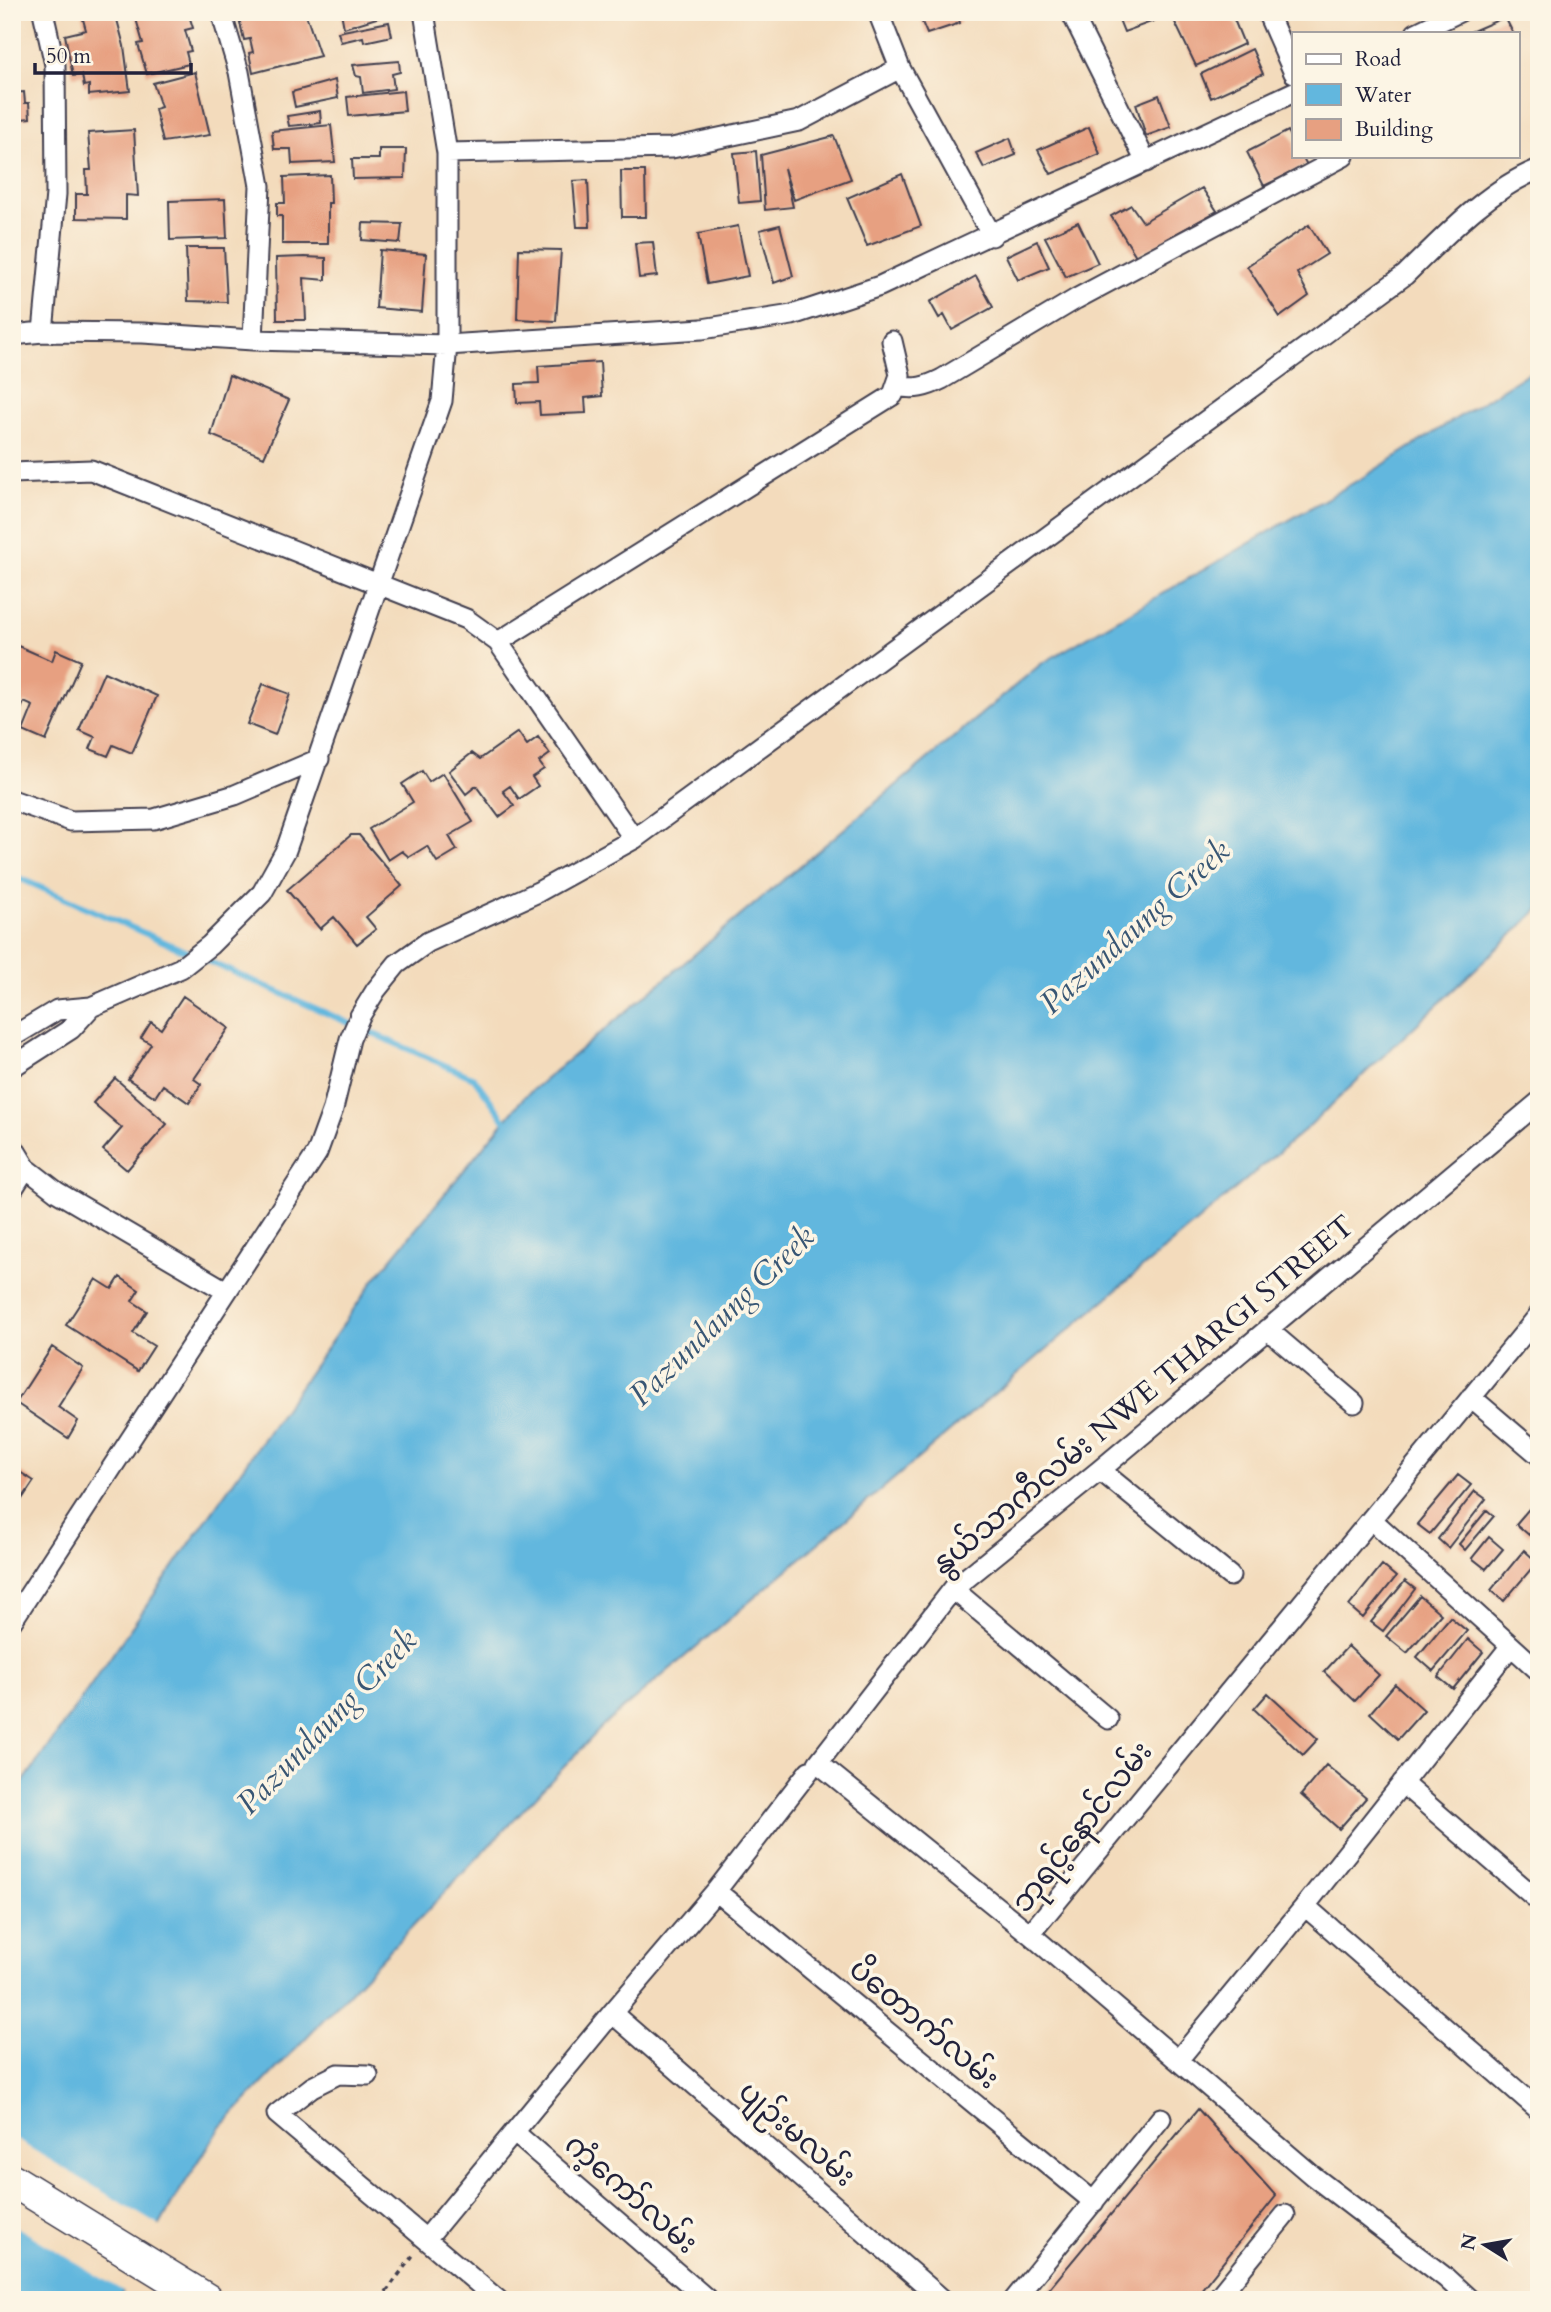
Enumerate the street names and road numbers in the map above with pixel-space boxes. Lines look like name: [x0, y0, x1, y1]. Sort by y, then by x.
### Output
street label: နွယ်သာကီလမ်း NWE THARGI STREET: [922, 1204, 1364, 1586]
street label: ဘုရင့်နောင်လမ်း: [1001, 1732, 1165, 1924]
street label: ပိတောက်လမ်း: [840, 1948, 1009, 2099]
street label: ပျဉ်းမလမ်း: [727, 2070, 866, 2199]
street label: ကံ့ကော်လမ်း: [556, 2123, 708, 2263]

